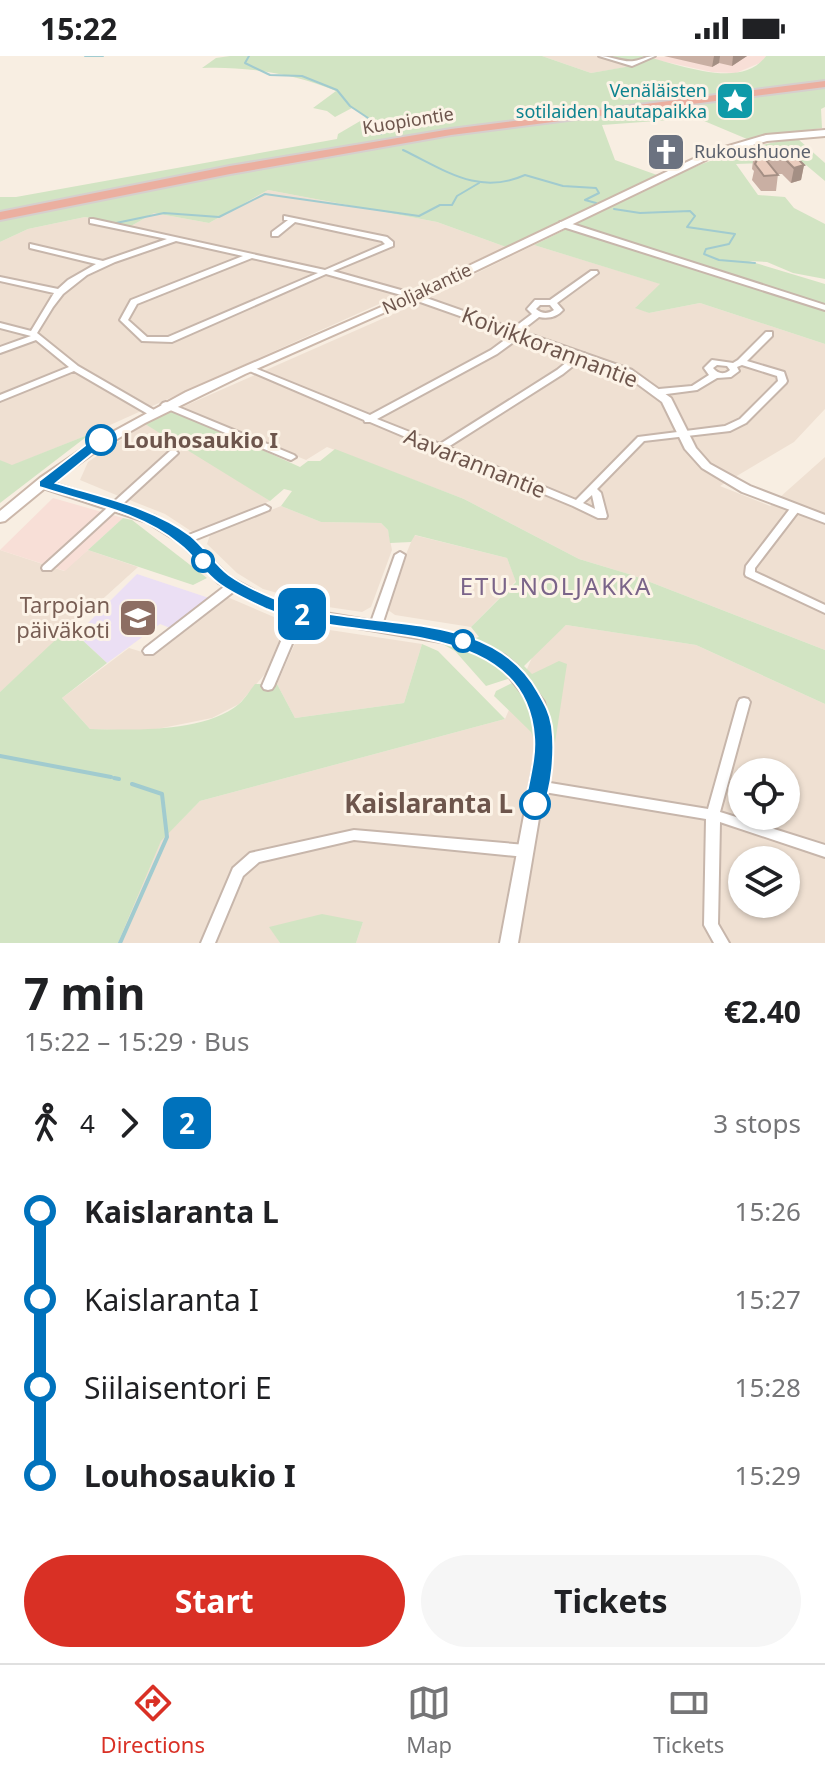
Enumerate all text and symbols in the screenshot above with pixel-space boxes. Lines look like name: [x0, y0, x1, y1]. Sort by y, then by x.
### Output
text: 15:22: [40, 8, 117, 49]
place label: Venäläisten sotilaiden hautapaikka: [516, 78, 707, 123]
place icon: Venäläisten sotilaiden hautapaikka: [714, 80, 756, 122]
street label: Kuopiontie: [360, 101, 455, 139]
church icon: Rukoushuone: [645, 131, 687, 173]
place label: Rukoushuone: [694, 139, 811, 163]
street label: Noljakantie: [378, 257, 475, 319]
street label: Koivikkorannantie: [458, 299, 643, 393]
street label: Aavarannantie: [400, 420, 551, 504]
place label: Louhosaukio I: [123, 424, 278, 454]
marker: Louhosaukio I: [86, 425, 116, 455]
unlabelled marker: [192, 550, 214, 572]
district label: ETU-NOLJAKKA: [460, 569, 652, 602]
line badge: 2: [276, 588, 328, 640]
place label: Tarpojan päiväkoti: [16, 589, 110, 644]
text: 2: [294, 595, 310, 633]
school or university icon: Tarpojan päiväkoti: [117, 597, 159, 639]
unlabelled marker: [452, 630, 474, 652]
map controls: [728, 758, 800, 918]
button: locate: [728, 758, 800, 830]
place label: Kaislaranta L: [344, 785, 513, 821]
marker: Kaislaranta L: [520, 789, 550, 819]
button: layers: [728, 846, 800, 918]
text: 7 min: [24, 963, 145, 1023]
text: €2.40: [724, 991, 801, 1032]
text: 15:22 – 15:29 · Bus: [24, 1023, 249, 1059]
icon: walk: [24, 1101, 68, 1145]
icon: forward: [107, 1101, 151, 1145]
text: 2: [179, 1104, 195, 1142]
text: 4: [80, 1105, 95, 1141]
text: 3 stops: [713, 1105, 801, 1141]
text: Kaislaranta L: [84, 1191, 279, 1232]
text: 15:26: [735, 1193, 801, 1229]
text: Kaislaranta I: [84, 1279, 259, 1320]
text: 15:27: [735, 1281, 801, 1317]
text: Siilaisentori E: [84, 1367, 272, 1408]
text: 15:28: [735, 1369, 801, 1405]
text: Louhosaukio I: [84, 1455, 296, 1496]
text: 15:29: [735, 1457, 801, 1493]
button: Start: [24, 1555, 405, 1647]
button: Tickets: [421, 1555, 801, 1647]
tab: Directions: [101, 1681, 205, 1759]
tab: Map: [406, 1681, 452, 1759]
tab: Tickets: [653, 1681, 724, 1759]

